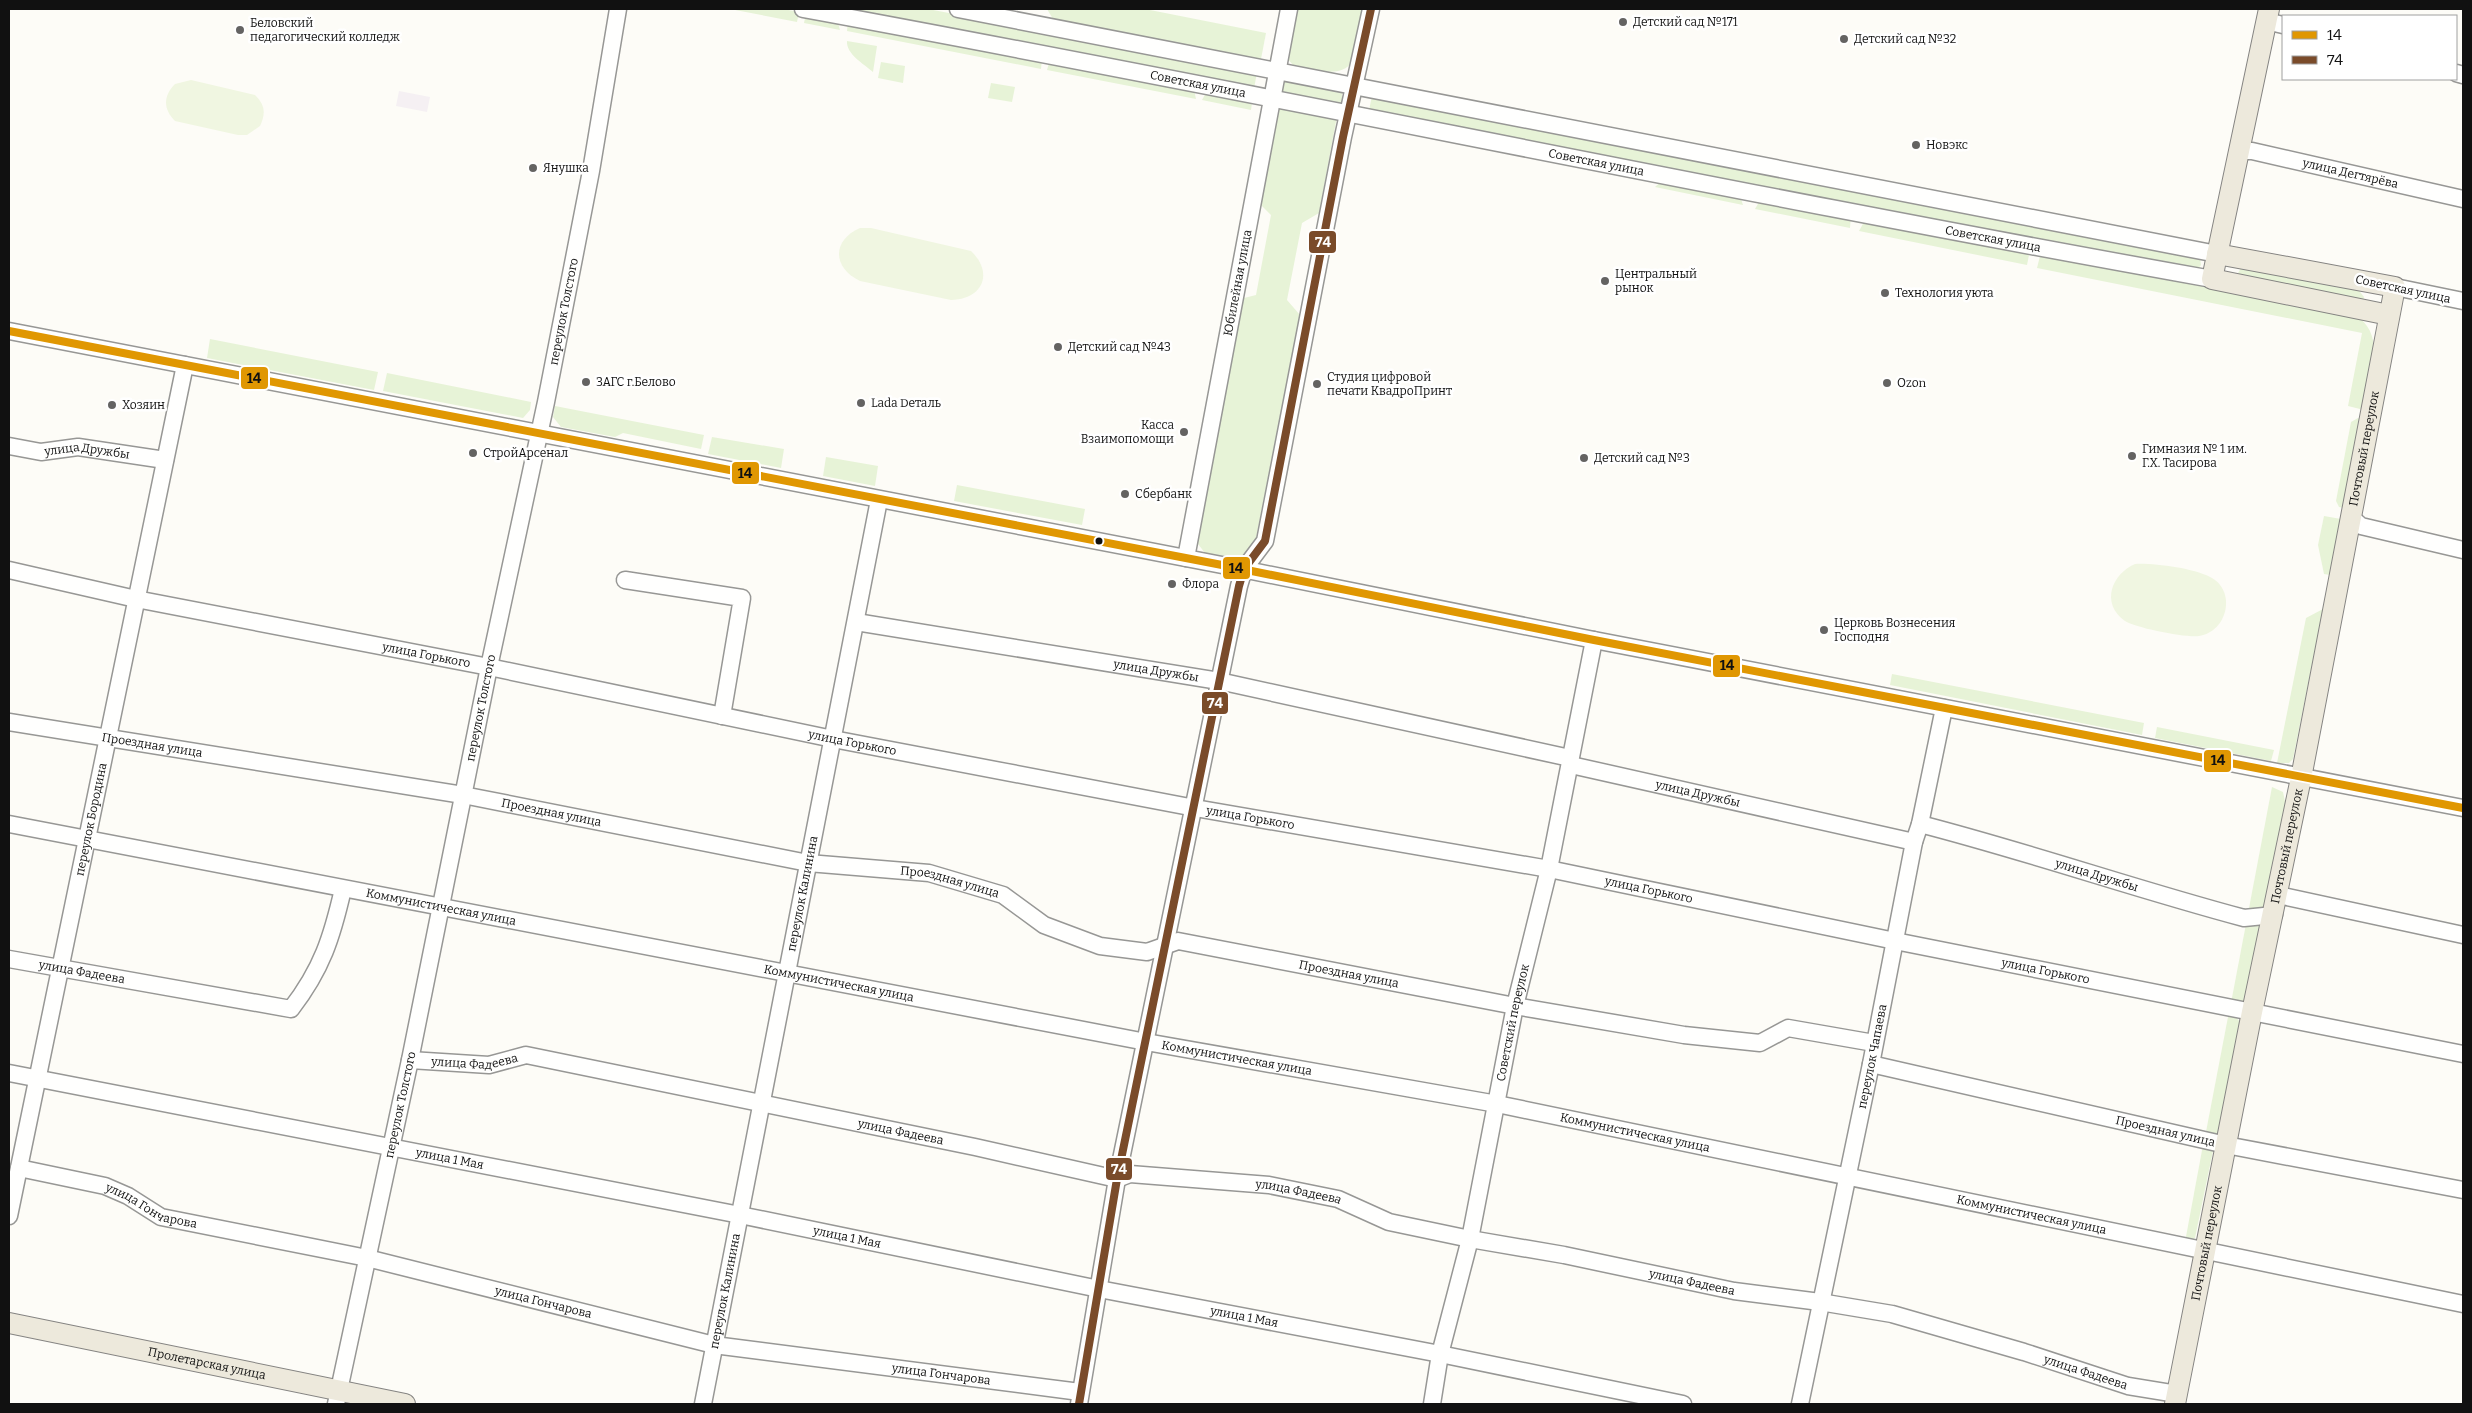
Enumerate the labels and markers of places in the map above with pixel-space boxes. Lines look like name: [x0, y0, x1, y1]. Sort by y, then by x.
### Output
place label: Детский сад №171: [1633, 15, 1738, 29]
place label: Беловский педагогический колледж: [250, 16, 400, 44]
marker: Детский сад №171: [1617, 16, 1629, 28]
marker: Беловский педагогический колледж: [234, 24, 246, 36]
place label: Детский сад №32: [1854, 32, 1956, 46]
marker: Детский сад №32: [1838, 33, 1850, 45]
place label: Новэкс: [1926, 138, 1968, 152]
marker: Новэкс: [1910, 139, 1922, 151]
place label: Янушка: [543, 161, 589, 175]
marker: Янушка: [527, 162, 539, 174]
place label: Центральный рынок: [1615, 267, 1697, 295]
marker: Центральный рынок: [1599, 275, 1611, 287]
place label: Технология уюта: [1895, 286, 1994, 300]
marker: Технология уюта: [1879, 287, 1891, 299]
place label: Детский сад №43: [1068, 340, 1171, 354]
marker: Детский сад №43: [1052, 341, 1064, 353]
place label: Студия цифровой печати КвадроПринт: [1327, 370, 1452, 398]
place label: ЗАГС г.Белово: [596, 375, 676, 389]
marker: ЗАГС г.Белово: [580, 376, 592, 388]
place label: Ozon: [1897, 376, 1927, 390]
marker: Ozon: [1881, 377, 1893, 389]
marker: Студия цифровой печати КвадроПринт: [1311, 378, 1323, 390]
place label: Lada Dеталь: [871, 396, 941, 410]
marker: Lada Dеталь: [855, 397, 867, 409]
place label: Хозяин: [122, 398, 165, 412]
marker: Хозяин: [106, 399, 118, 411]
place label: Касса Взаимопомощи: [1081, 418, 1174, 446]
marker: Касса Взаимопомощи: [1178, 426, 1190, 438]
place label: Гимназия № 1 им. Г.Х. Тасирова: [2142, 442, 2247, 470]
place label: СтройАрсенал: [483, 446, 568, 460]
marker: СтройАрсенал: [467, 447, 479, 459]
marker: Гимназия № 1 им. Г.Х. Тасирова: [2126, 450, 2138, 462]
place label: Детский сад №3: [1594, 451, 1690, 465]
marker: Детский сад №3: [1578, 452, 1590, 464]
place label: Сбербанк: [1135, 487, 1192, 501]
marker: Сбербанк: [1119, 488, 1131, 500]
unlabelled marker: [1094, 536, 1104, 546]
place label: Флора: [1182, 577, 1219, 591]
marker: Флора: [1166, 578, 1178, 590]
place label: Церковь Вознесения Господня: [1834, 616, 1956, 644]
marker: Церковь Вознесения Господня: [1818, 624, 1830, 636]

